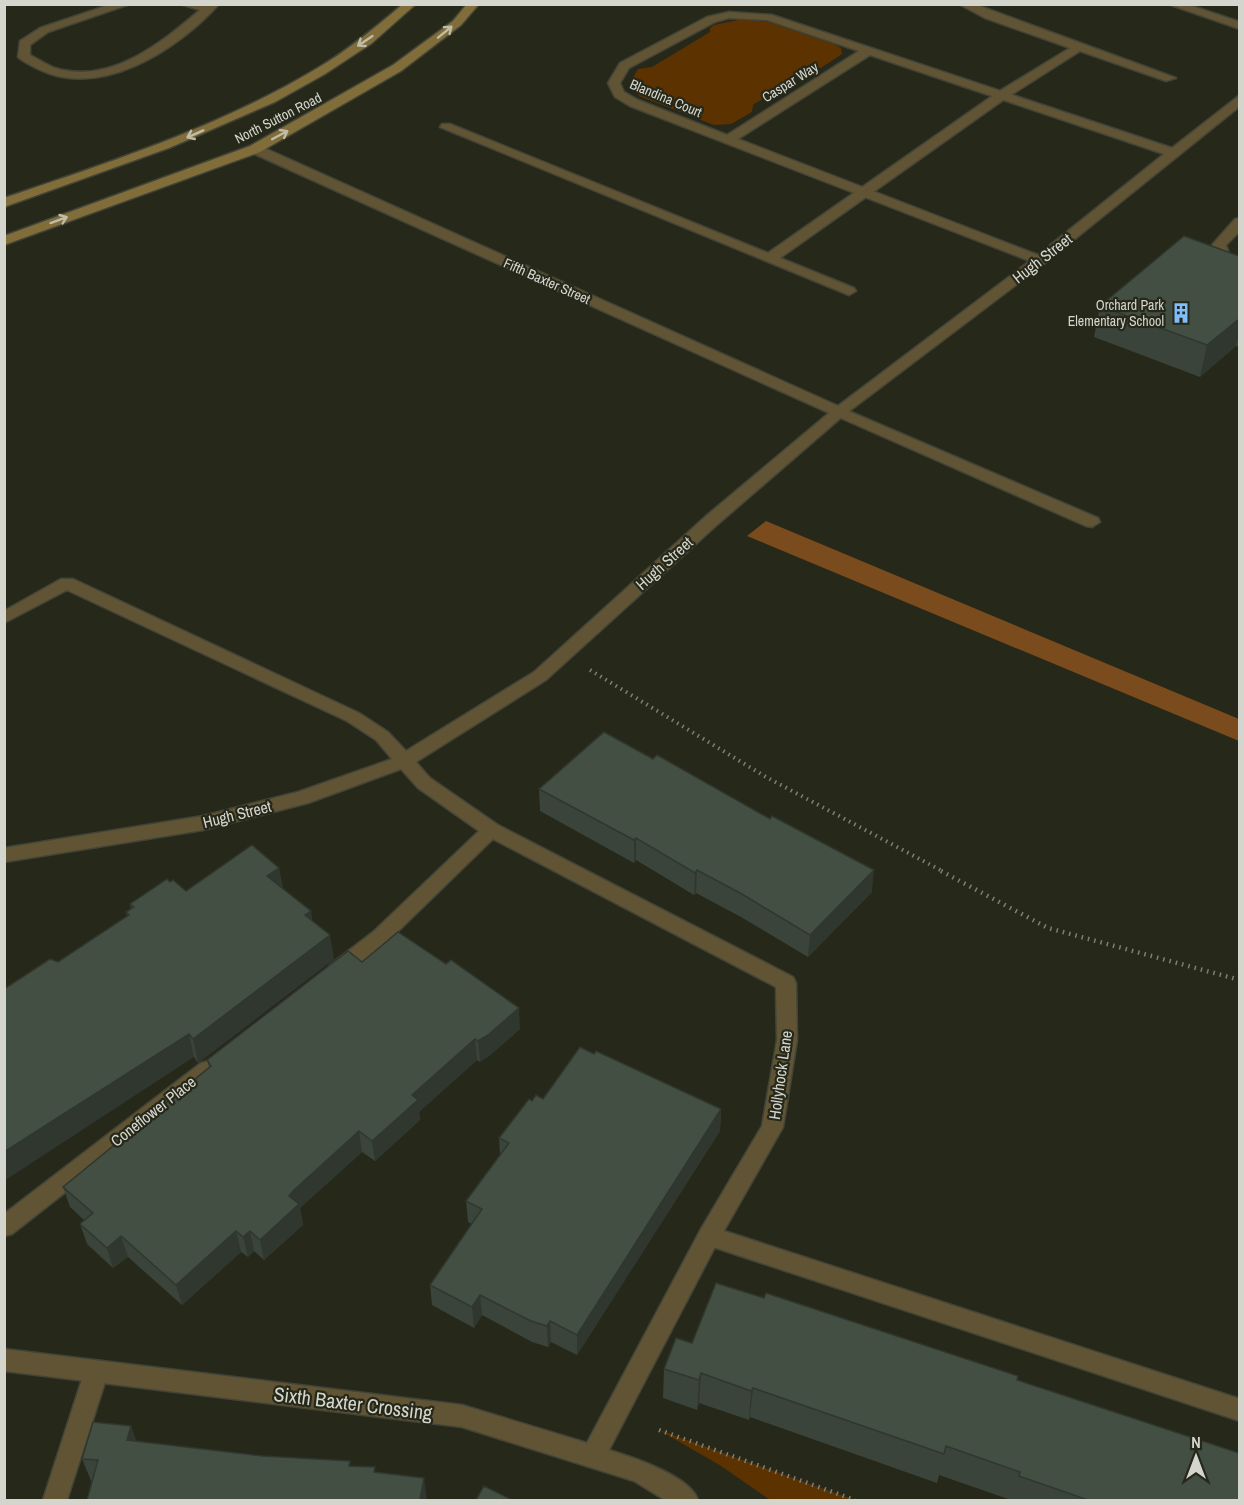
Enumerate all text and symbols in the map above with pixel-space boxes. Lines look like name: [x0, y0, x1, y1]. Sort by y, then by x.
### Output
one-way arrow: [437, 26, 453, 39]
one-way arrow: [357, 35, 374, 47]
street label: Caspar Way: [759, 58, 822, 106]
street label: Blandina Court: [627, 75, 705, 121]
street label: North Sutton Road: [232, 88, 324, 148]
one-way arrow: [186, 129, 204, 141]
one-way arrow: [271, 129, 289, 140]
one-way arrow: [50, 214, 68, 225]
street label: Hugh Street: [1008, 228, 1077, 288]
street label: Fifth Baxter Street: [501, 254, 593, 308]
place label: Orchard Park Elementary School: [1068, 296, 1164, 330]
building icon: Orchard Park Elementary School: [1169, 301, 1193, 325]
street label: Hugh Street: [631, 531, 698, 595]
street label: Hugh Street: [200, 795, 274, 833]
street label: Hollyhock Lane: [763, 1029, 797, 1121]
street label: Coneflower Place: [106, 1071, 200, 1151]
street label: Sixth Baxter Crossing: [272, 1380, 434, 1426]
north arrow: [1166, 1427, 1226, 1487]
text: N: [1191, 1431, 1201, 1453]

